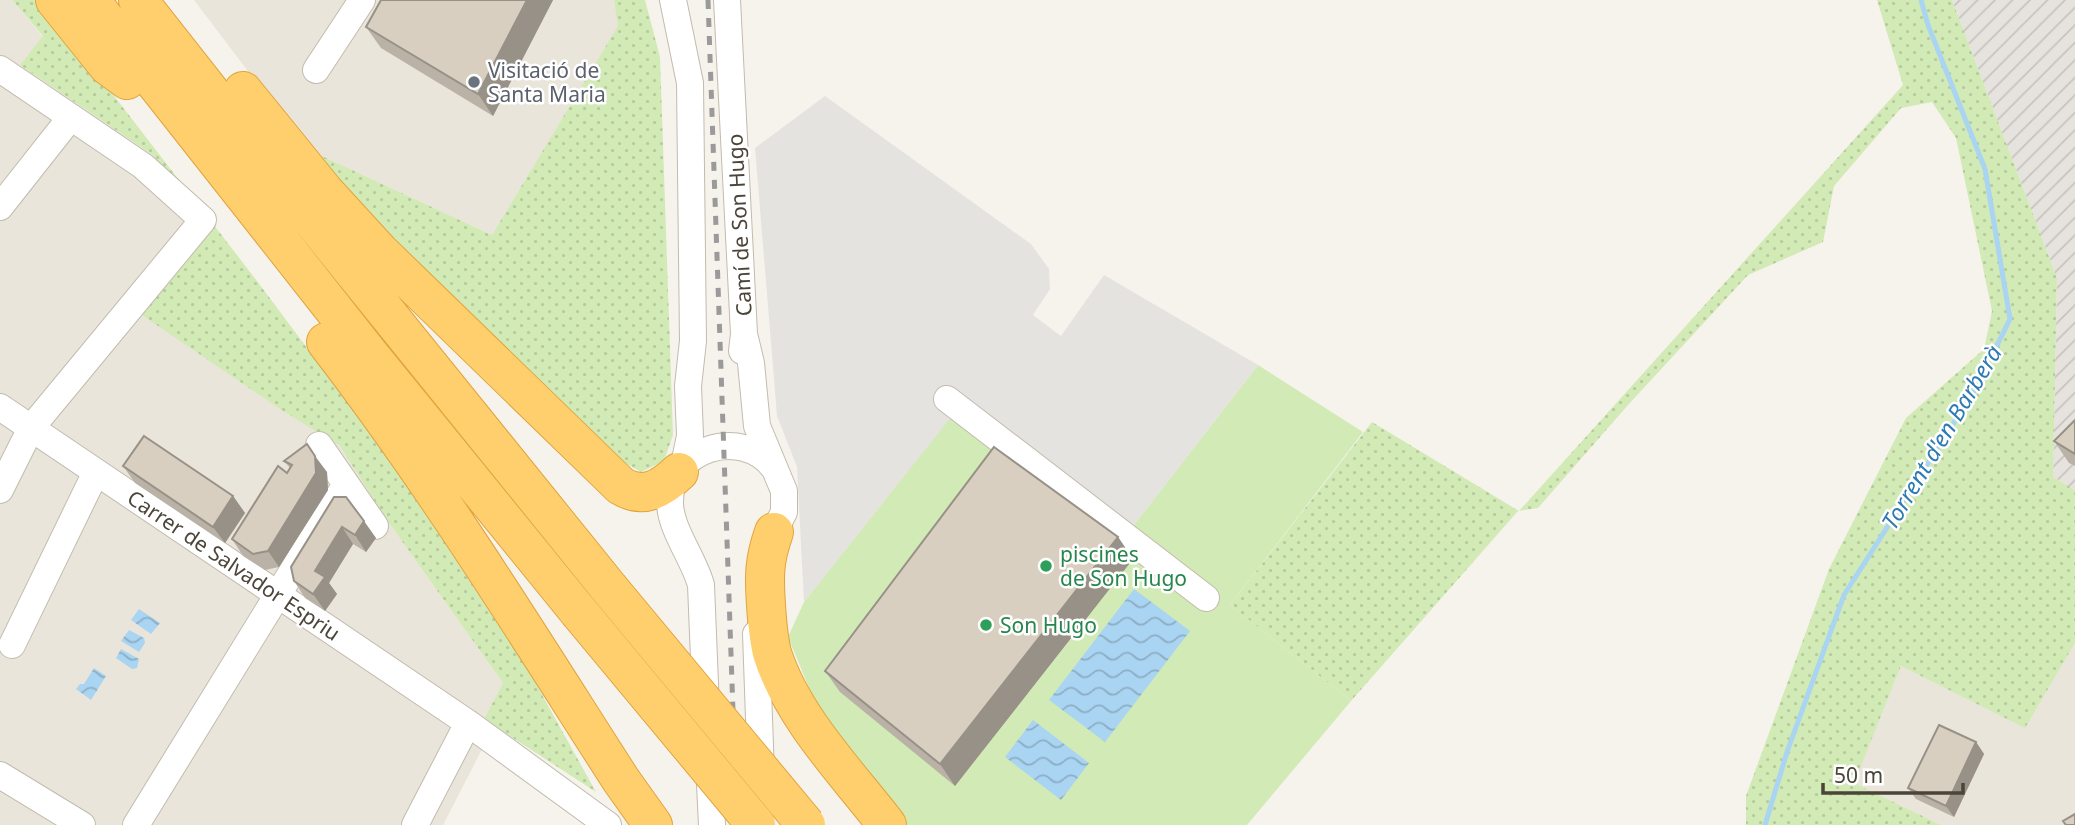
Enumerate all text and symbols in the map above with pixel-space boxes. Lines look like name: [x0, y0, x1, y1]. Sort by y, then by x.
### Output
place label: Visitació de Santa Maria: [488, 56, 606, 108]
marker: Visitació de Santa Maria: [466, 74, 482, 90]
street label: Camí de Son Hugo: [720, 133, 758, 317]
water label: Torrent d'en Barberà: [1873, 339, 2009, 535]
street label: Carrer de Salvador Espriu: [122, 483, 346, 647]
place label: piscines de Son Hugo: [1060, 540, 1187, 592]
marker: piscines de Son Hugo: [1038, 558, 1054, 574]
place label: Son Hugo: [1000, 611, 1097, 639]
marker: Son Hugo: [978, 617, 994, 633]
scale bar: [1823, 752, 1963, 796]
text: 50 m: [1834, 761, 1883, 789]

